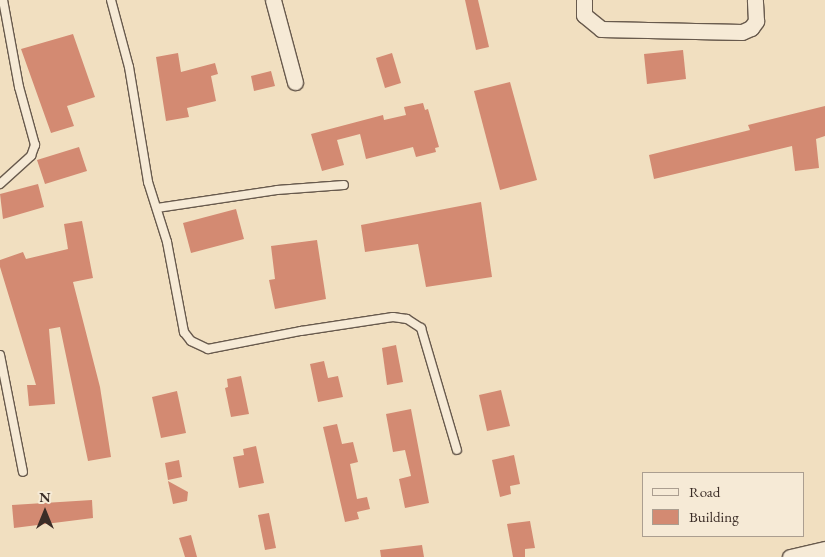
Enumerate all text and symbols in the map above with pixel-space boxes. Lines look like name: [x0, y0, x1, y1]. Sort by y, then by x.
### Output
legend: [642, 472, 805, 537]
text: Road: [689, 482, 720, 501]
north arrow: [20, 487, 70, 537]
text: N: [39, 488, 51, 506]
text: Building: [689, 507, 739, 526]

